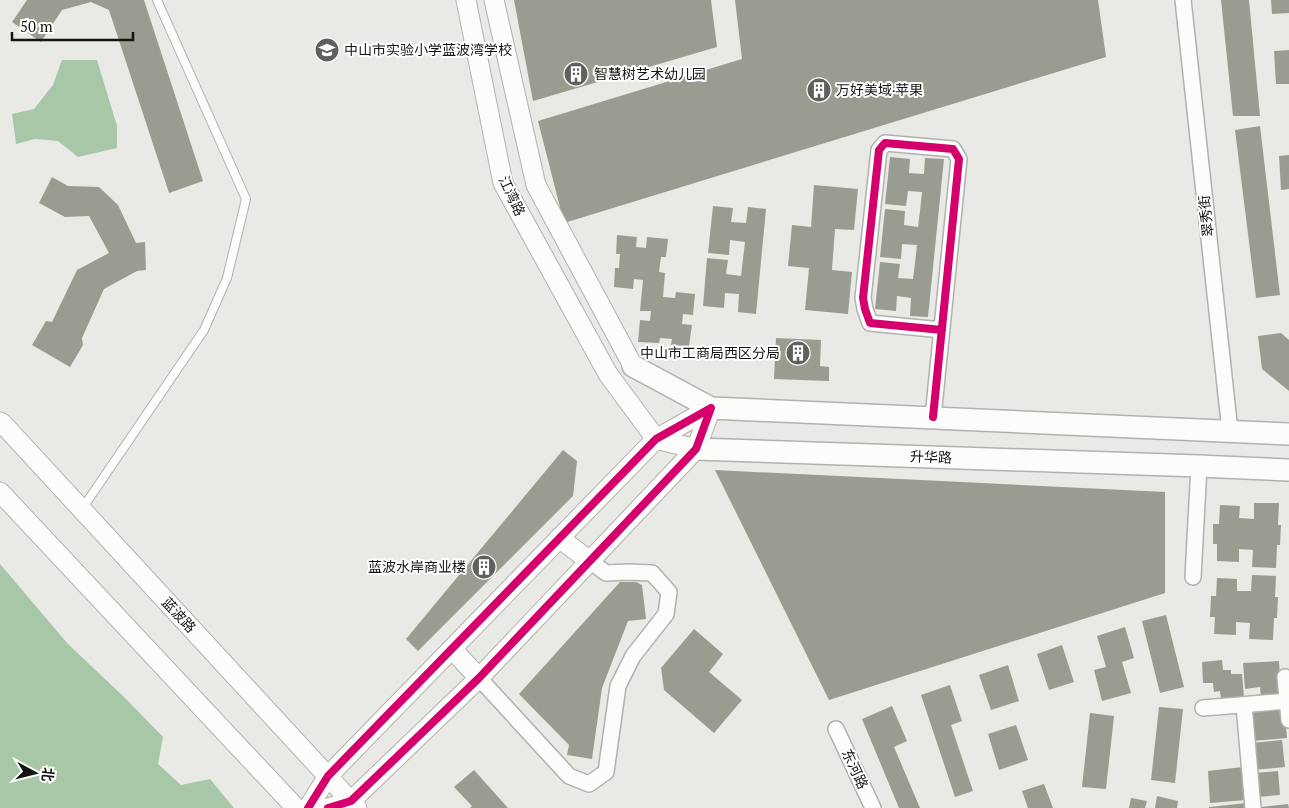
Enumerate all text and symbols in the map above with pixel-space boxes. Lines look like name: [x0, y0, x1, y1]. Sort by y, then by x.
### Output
scale bar: [12, 10, 134, 42]
text: 50 m: [20, 16, 53, 36]
school or university icon: 中山市实验小学蓝波湾学校: [314, 37, 340, 63]
place label: 中山市实验小学蓝波湾学校: [344, 40, 512, 59]
building icon: 智慧树艺术幼儿园: [563, 61, 589, 87]
place label: 智慧树艺术幼儿园: [594, 64, 706, 83]
building icon: 万好美域·苹果: [806, 77, 832, 103]
place label: 万好美域·苹果: [836, 80, 923, 99]
street label: 江湾路: [495, 173, 530, 219]
street label: 翠秀街: [1194, 194, 1217, 238]
building icon: 中山市工商局西区分局: [785, 340, 811, 366]
place label: 中山市工商局西区分局: [640, 343, 780, 362]
street label: 升华路: [910, 446, 952, 467]
building icon: 蓝波水岸商业楼: [471, 554, 497, 580]
place label: 蓝波水岸商业楼: [368, 557, 466, 576]
street label: 蓝波路: [158, 593, 201, 636]
street label: 东河路: [838, 746, 873, 792]
north arrow: [10, 748, 60, 798]
text: 北: [38, 767, 59, 783]

